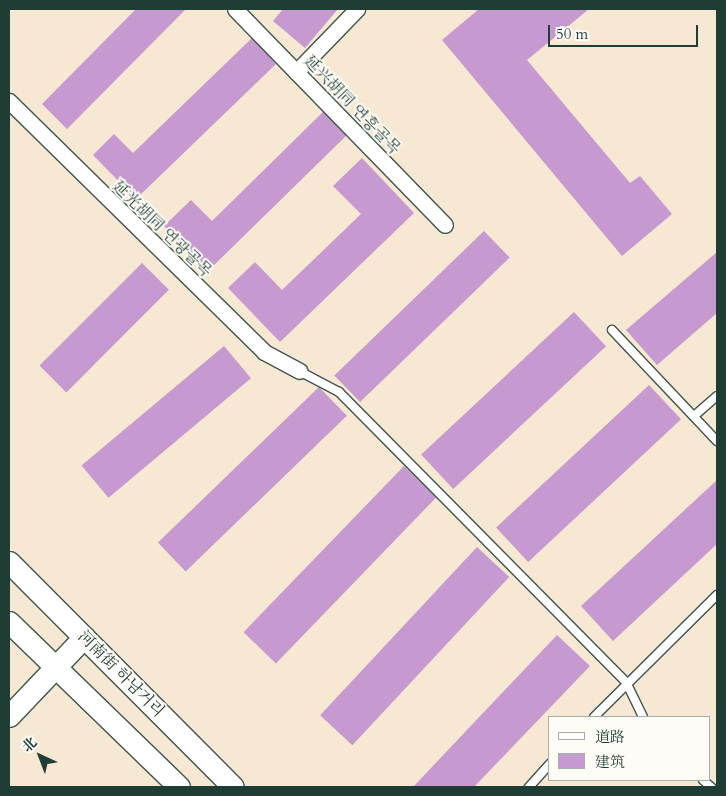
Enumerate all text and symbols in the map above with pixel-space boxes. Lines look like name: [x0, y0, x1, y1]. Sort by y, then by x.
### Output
scale bar: [551, 15, 701, 47]
text: 50 m: [556, 24, 588, 44]
street label: 延兴胡同 연흥골목: [300, 52, 404, 158]
street label: 延光胡同 연광골목: [109, 177, 215, 281]
street label: 河南街 하남거리: [74, 627, 168, 721]
legend: [548, 716, 711, 781]
text: 道路: [595, 727, 625, 747]
north arrow: [15, 731, 65, 781]
text: 北: [18, 733, 41, 756]
text: 建筑: [595, 752, 625, 772]

